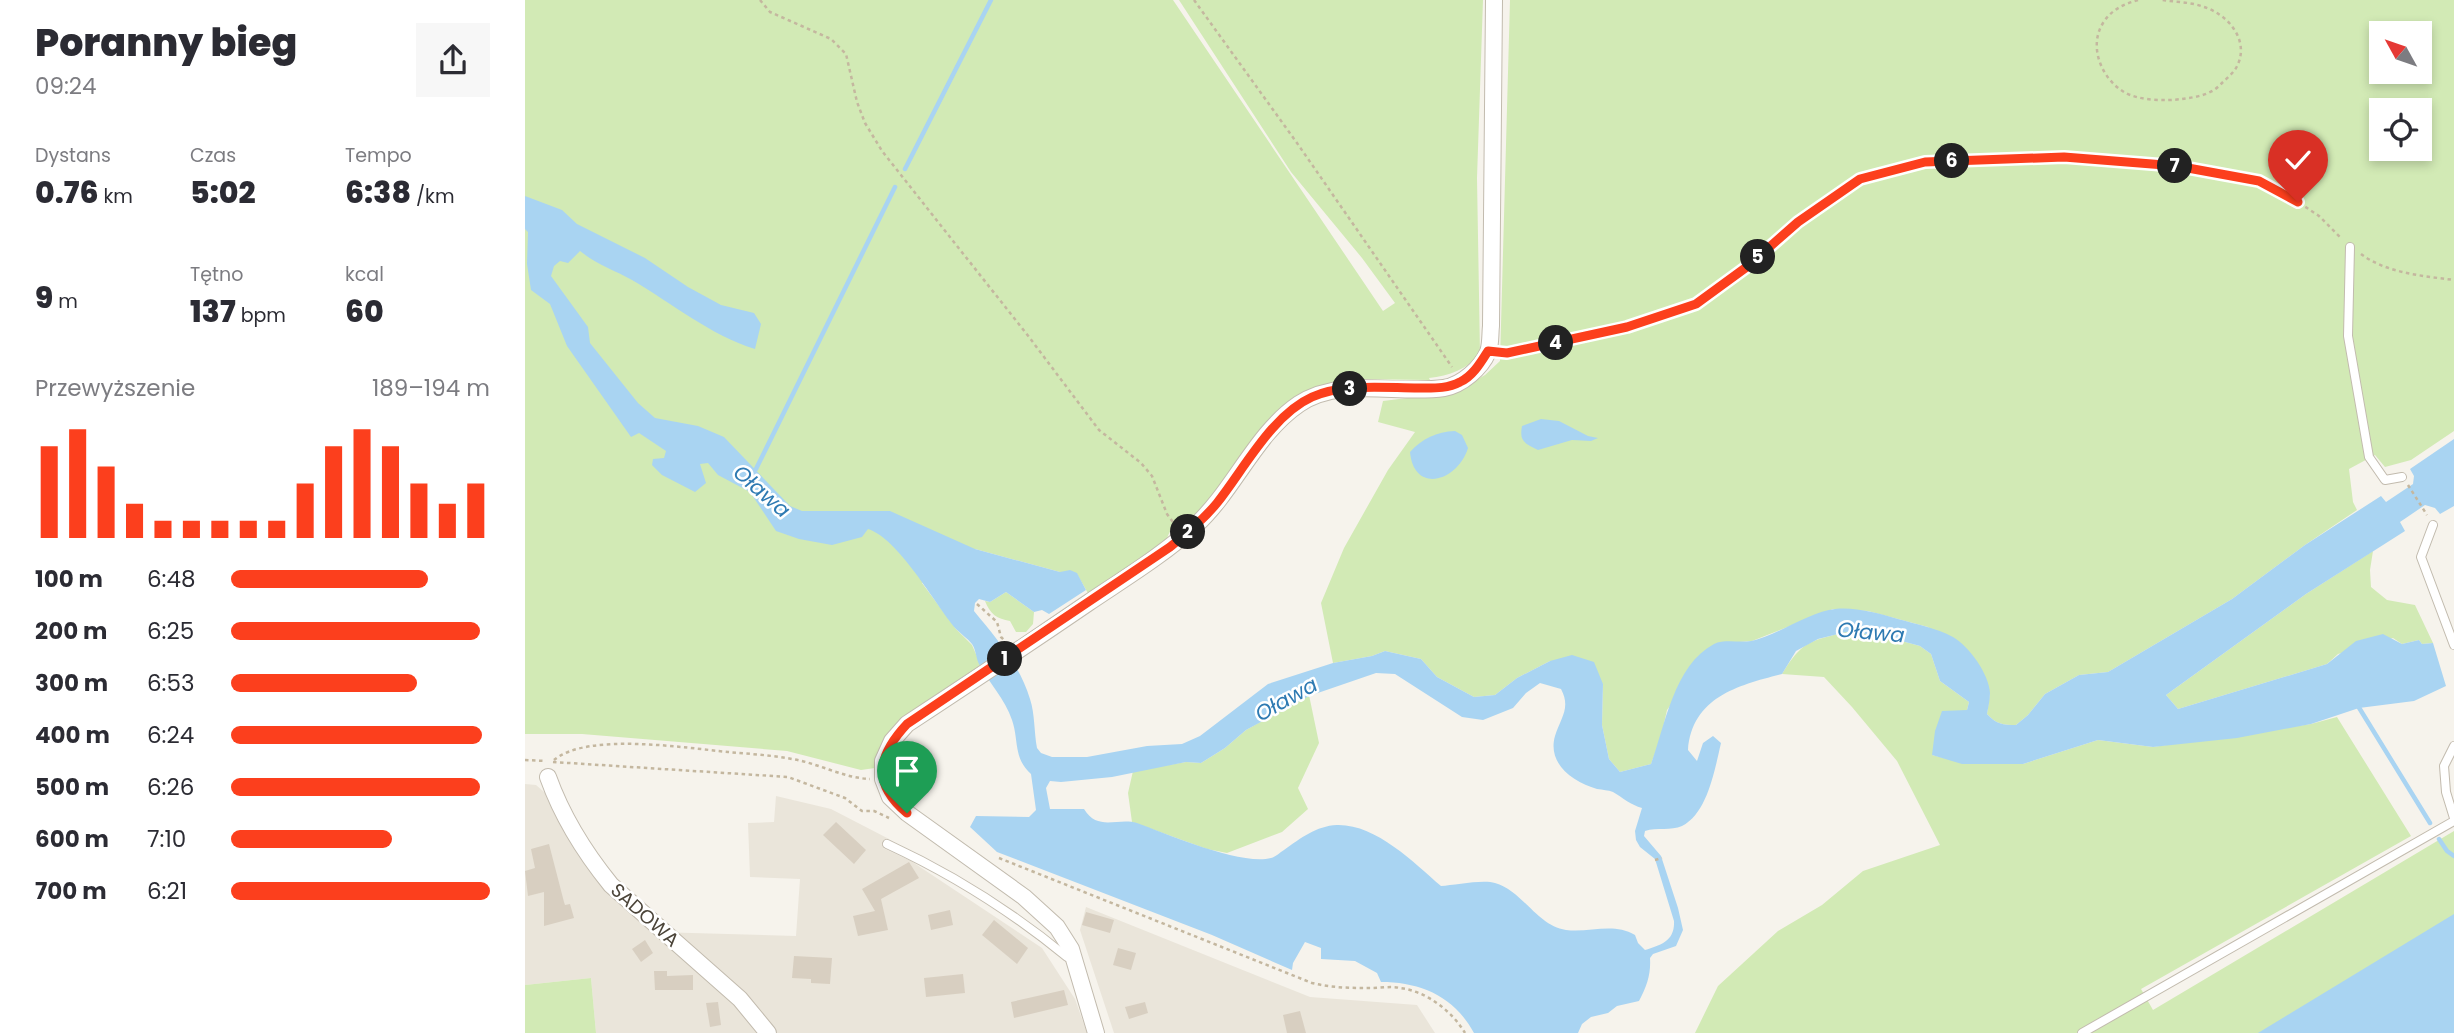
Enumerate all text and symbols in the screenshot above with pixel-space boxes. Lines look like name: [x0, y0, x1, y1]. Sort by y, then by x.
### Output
text: Poranny bieg: [35, 16, 297, 69]
north arrow: [2369, 21, 2433, 84]
map controls: [2369, 21, 2432, 161]
button: share: [416, 23, 490, 97]
text: 09:24: [35, 70, 97, 102]
button: locate: [2369, 98, 2432, 161]
pin: [2268, 130, 2328, 202]
icon: check: [2279, 141, 2317, 179]
text: Dystans: [35, 142, 111, 169]
text: Czas: [190, 142, 236, 169]
text: Tempo: [345, 142, 412, 169]
pin: 6: [1935, 144, 1969, 178]
text: 6: [1945, 147, 1958, 174]
pin: 7: [2157, 148, 2193, 184]
text: 7: [2169, 152, 2180, 179]
text: 0.76: [35, 171, 98, 214]
text: 5:02: [190, 171, 256, 214]
text: 6:38: [345, 171, 411, 214]
text: km: [98, 183, 133, 210]
text: /km: [411, 183, 454, 210]
pin: 5: [1741, 240, 1775, 274]
text: 5: [1751, 243, 1764, 270]
text: Tętno: [190, 261, 243, 288]
text: kcal: [345, 261, 384, 288]
text: 9: [35, 276, 53, 319]
text: m: [53, 288, 78, 315]
text: 137: [190, 290, 236, 333]
text: 60: [345, 290, 384, 333]
text: bpm: [236, 302, 286, 329]
pin: 4: [1539, 326, 1573, 360]
text: 4: [1549, 329, 1562, 356]
text: Przewyższenie: [35, 372, 195, 404]
text: 189–194 m: [372, 372, 490, 404]
pin: 3: [1333, 372, 1367, 406]
text: 3: [1344, 375, 1355, 402]
water label: Oława: [727, 458, 797, 524]
pin: 2: [1171, 514, 1205, 550]
text: 2: [1182, 518, 1193, 545]
text: 100 m: [35, 563, 103, 595]
text: 6:48: [147, 563, 195, 595]
text: 200 m: [35, 615, 107, 647]
text: 6:25: [147, 615, 194, 647]
water label: Oława: [1836, 615, 1906, 649]
pin: 1: [987, 642, 1023, 676]
text: 1: [1001, 645, 1008, 672]
text: 300 m: [35, 667, 108, 699]
text: 6:53: [147, 667, 195, 699]
water label: Oława: [1249, 670, 1323, 728]
text: 400 m: [35, 719, 110, 751]
text: 6:24: [147, 719, 194, 751]
pin: [877, 741, 937, 813]
icon: arrive: [888, 752, 926, 790]
text: 500 m: [35, 771, 109, 803]
text: 6:26: [147, 771, 194, 803]
text: 600 m: [35, 823, 109, 855]
text: 7:10: [147, 823, 186, 855]
text: 700 m: [35, 875, 107, 907]
text: 6:21: [147, 875, 187, 907]
street label: SADOWA: [605, 877, 685, 953]

